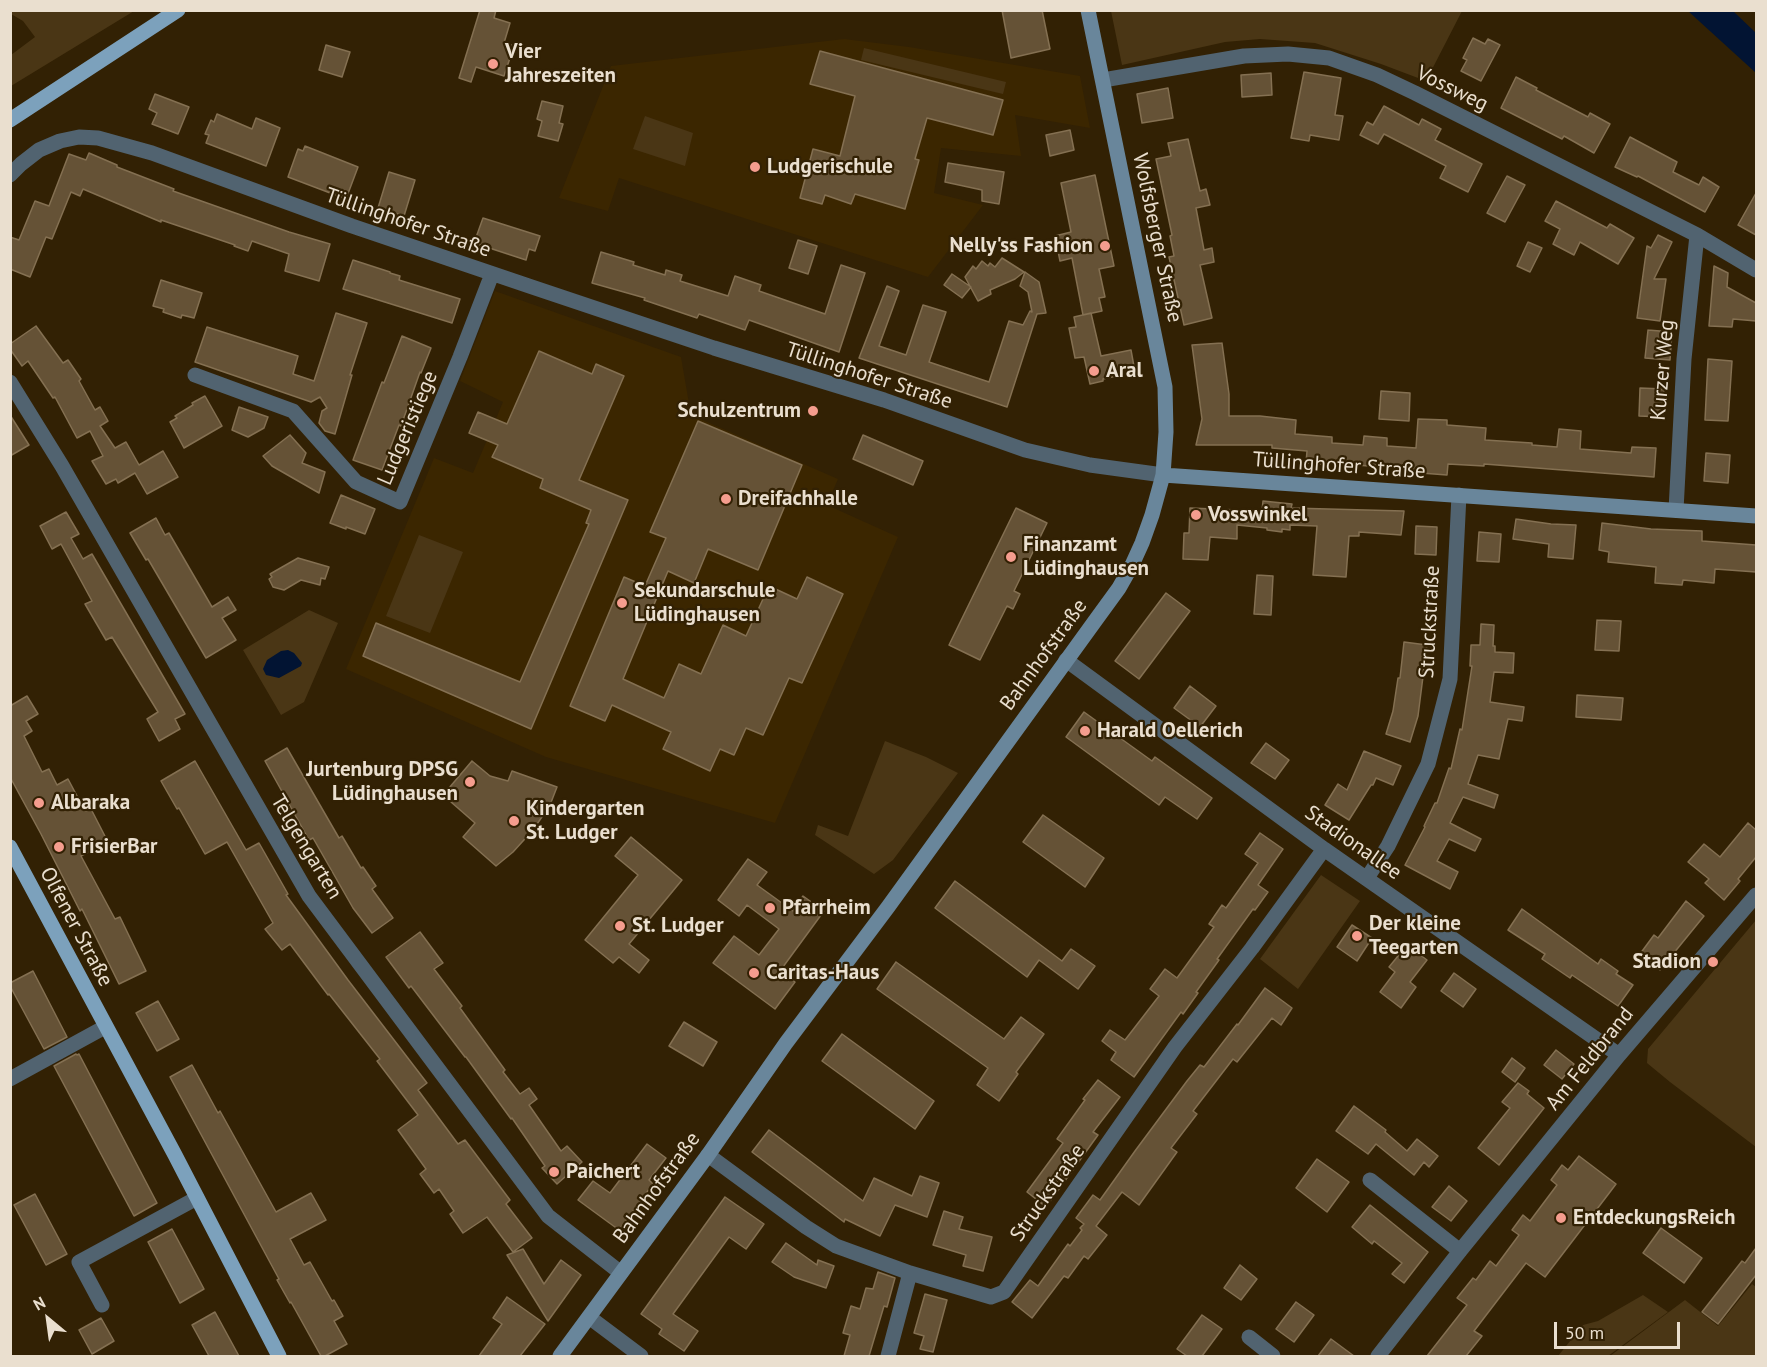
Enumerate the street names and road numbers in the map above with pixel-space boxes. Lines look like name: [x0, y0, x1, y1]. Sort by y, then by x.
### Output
street label: Vossweg: [1412, 61, 1492, 117]
street label: Wolfsberger Straße: [1127, 151, 1187, 325]
street label: Tüllinghofer Straße: [322, 183, 494, 263]
street label: Kurzer Weg: [1646, 318, 1680, 422]
street label: Tüllinghofer Straße: [783, 337, 955, 415]
street label: Ludgeristiege: [373, 367, 443, 489]
street label: Tüllinghofer Straße: [1252, 447, 1426, 485]
street label: Struckstraße: [1414, 565, 1446, 679]
street label: Bahnhofstraße: [995, 594, 1093, 716]
street label: Telgengarten: [265, 790, 347, 904]
street label: Stadionallee: [1300, 801, 1406, 885]
street label: Olfener Straße: [34, 863, 118, 991]
street label: Am Feldbrand: [1541, 1002, 1639, 1116]
street label: Bahnhofstraße: [608, 1127, 706, 1249]
street label: Struckstraße: [1005, 1140, 1091, 1246]

